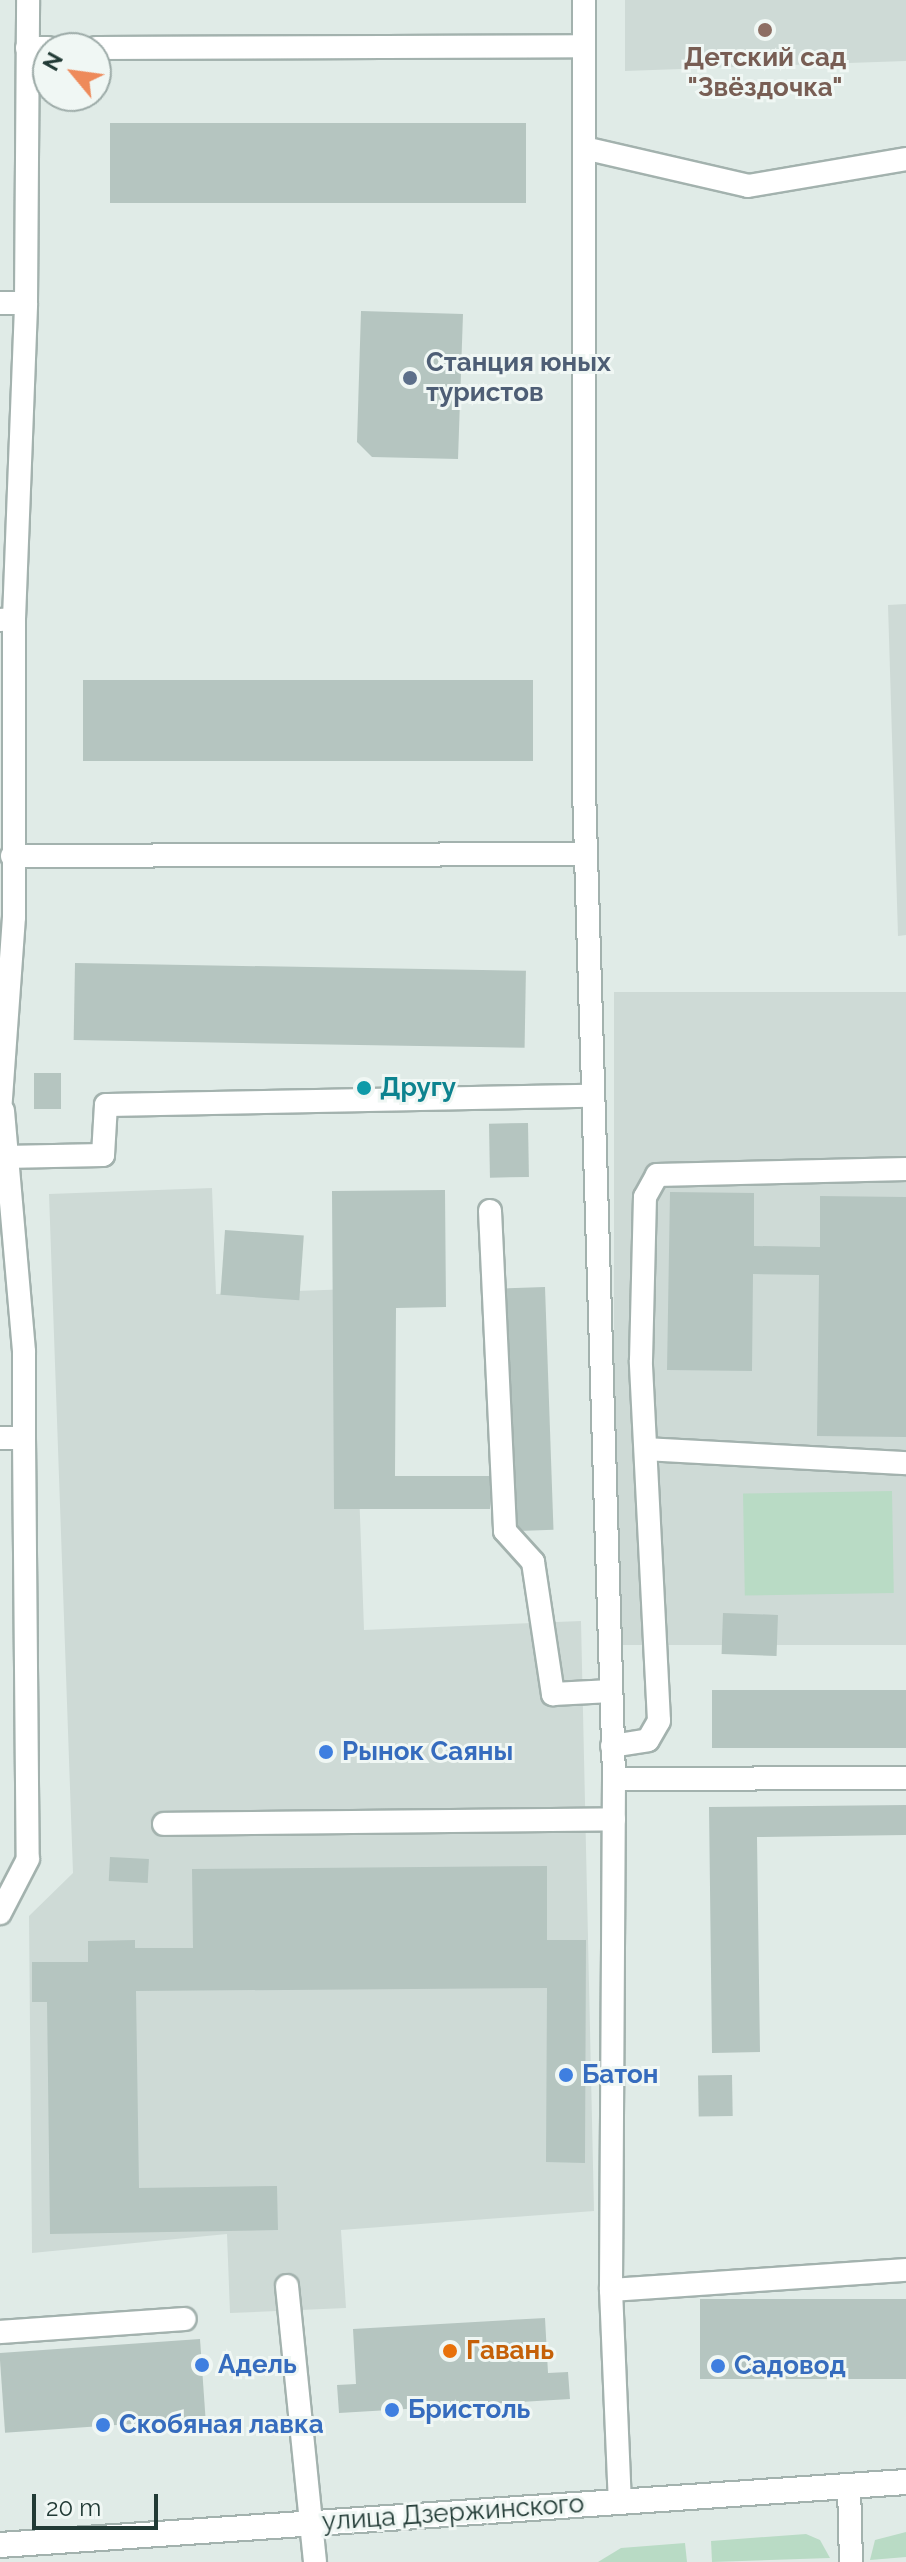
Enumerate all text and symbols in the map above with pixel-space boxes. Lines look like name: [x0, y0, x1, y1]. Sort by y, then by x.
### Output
marker: Детский сад "Звёздочка": [756, 21, 774, 39]
north arrow: [32, 32, 112, 112]
place label: Детский сад "Звёздочка": [684, 42, 846, 104]
text: N: [37, 48, 68, 75]
place label: Станция юных туристов: [426, 347, 611, 408]
marker: Станция юных туристов: [401, 369, 419, 387]
place label: Другу: [380, 1072, 456, 1104]
marker: Другу: [355, 1079, 373, 1097]
place label: Рынок Саяны: [342, 1736, 513, 1768]
marker: Рынок Саяны: [317, 1743, 335, 1761]
place label: Батон: [582, 2059, 658, 2091]
marker: Батон: [557, 2066, 575, 2084]
place label: Гавань: [466, 2335, 554, 2367]
marker: Гавань: [441, 2342, 459, 2360]
place label: Адель: [218, 2349, 297, 2381]
place label: Садовод: [734, 2350, 846, 2382]
marker: Адель: [193, 2356, 211, 2374]
marker: Садовод: [709, 2357, 727, 2375]
place label: Бристоль: [408, 2394, 530, 2426]
marker: Бристоль: [383, 2401, 401, 2419]
place label: Скобяная лавка: [119, 2409, 324, 2441]
marker: Скобяная лавка: [94, 2416, 112, 2434]
scale bar: [36, 2478, 162, 2528]
street label: улица Дзержинского: [321, 2488, 585, 2538]
text: 20 m: [46, 2493, 101, 2522]

